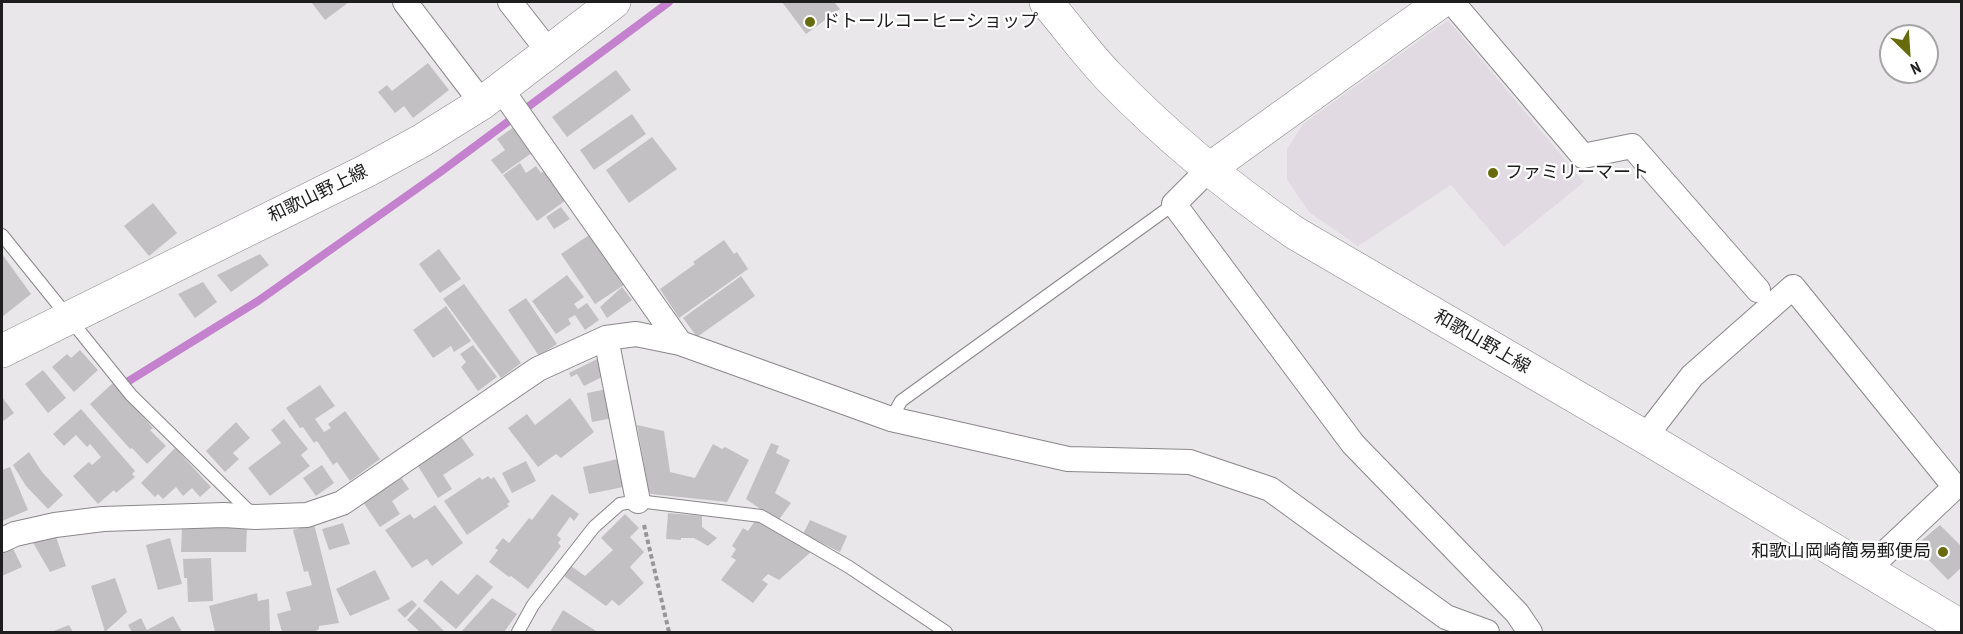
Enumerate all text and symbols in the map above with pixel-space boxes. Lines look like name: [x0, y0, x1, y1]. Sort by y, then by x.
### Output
place label: ドトールコーヒーショップ: [822, 11, 1038, 33]
marker: ドトールコーヒーショップ: [803, 15, 817, 29]
north arrow: [1879, 24, 1939, 84]
text: N: [1908, 58, 1924, 79]
street label: 和歌山野上線: [265, 161, 371, 227]
place label: ファミリーマート: [1505, 162, 1649, 184]
marker: ファミリーマート: [1486, 166, 1500, 180]
street label: 和歌山野上線: [1430, 306, 1534, 378]
place label: 和歌山岡崎簡易郵便局: [1751, 541, 1931, 563]
marker: 和歌山岡崎簡易郵便局: [1936, 545, 1950, 559]

